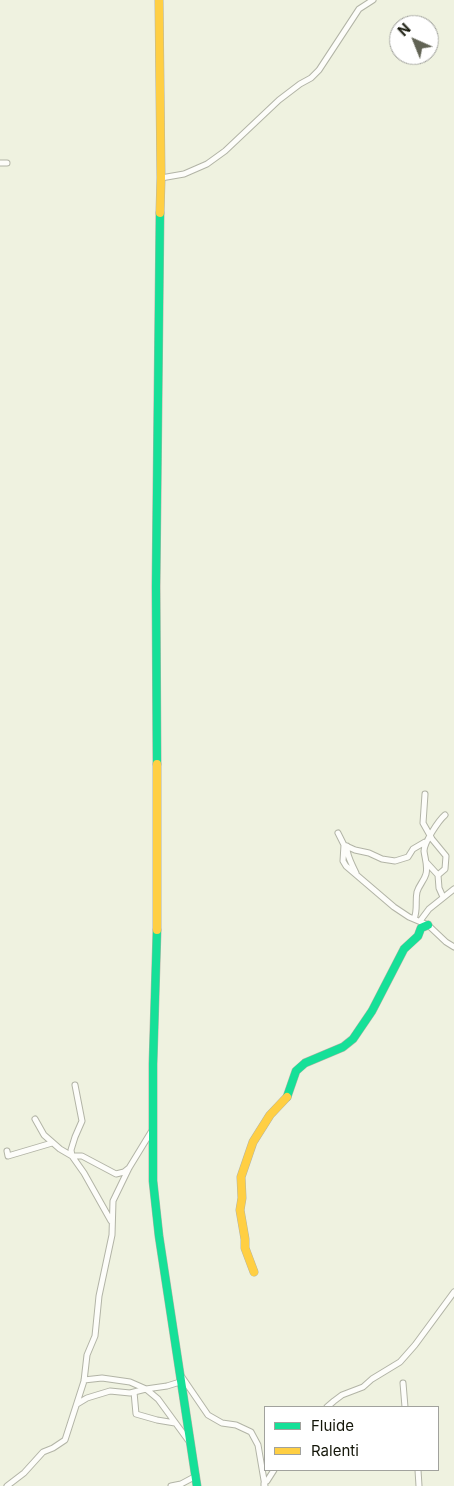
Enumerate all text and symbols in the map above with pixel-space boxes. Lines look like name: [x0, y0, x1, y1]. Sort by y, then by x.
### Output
north arrow: [389, 15, 439, 65]
text: N: [394, 20, 414, 39]
legend: [264, 1406, 439, 1471]
text: Fluide: [311, 1416, 354, 1435]
text: Ralenti: [311, 1441, 359, 1460]

